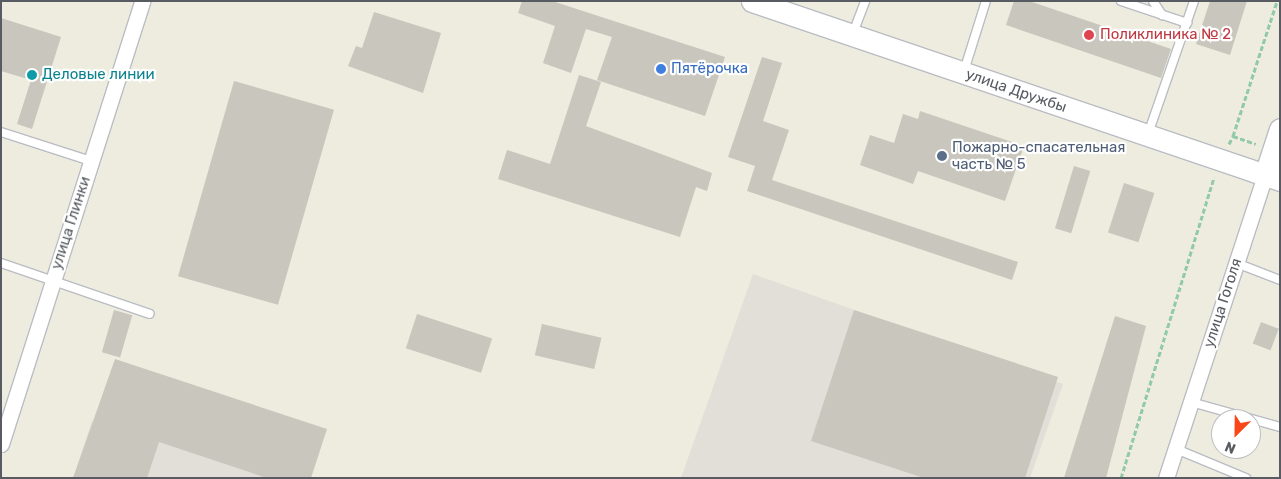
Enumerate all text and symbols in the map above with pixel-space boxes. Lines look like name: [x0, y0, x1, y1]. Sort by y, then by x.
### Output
place label: Поликлиника № 2: [1100, 26, 1231, 44]
marker: Поликлиника № 2: [1082, 28, 1096, 42]
place label: Пятёрочка: [671, 60, 748, 78]
marker: Пятёрочка: [655, 63, 667, 75]
street label: улица Дружбы: [963, 65, 1069, 117]
place label: Деловые линии: [42, 66, 155, 84]
marker: Деловые линии: [26, 69, 38, 81]
place label: Пожарно-спасательная часть № 5: [952, 138, 1125, 173]
marker: Пожарно-спасательная часть № 5: [936, 150, 948, 162]
street label: улица Глинки: [47, 174, 95, 272]
street label: улица Гоголя: [1200, 256, 1246, 350]
north arrow: [1211, 409, 1261, 459]
text: N: [1222, 438, 1238, 457]

